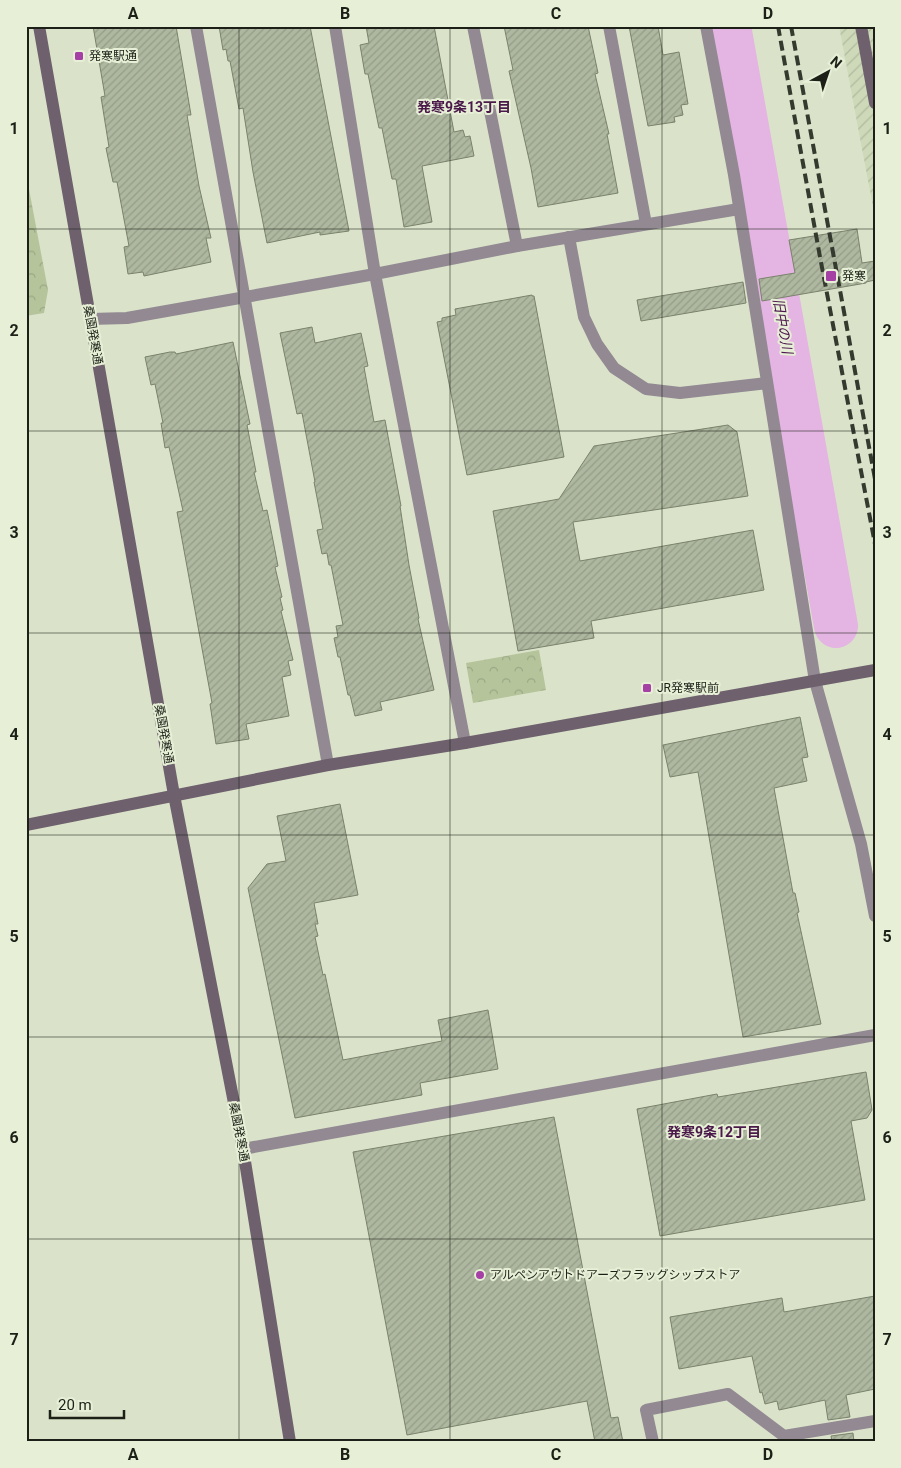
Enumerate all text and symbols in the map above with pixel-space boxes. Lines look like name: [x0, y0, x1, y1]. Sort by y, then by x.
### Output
text: A: [128, 4, 139, 23]
text: B: [340, 4, 350, 23]
text: C: [551, 4, 561, 23]
text: D: [763, 4, 773, 23]
north arrow: [804, 48, 854, 98]
place label: 発寒駅通: [89, 49, 137, 63]
marker: 発寒駅通: [73, 50, 85, 62]
text: N: [827, 53, 845, 71]
district label: 発寒9条13丁目: [417, 99, 511, 115]
text: 1: [9, 119, 19, 138]
text: 1: [882, 119, 892, 138]
marker: 発寒: [824, 269, 838, 283]
place label: 発寒: [842, 269, 866, 283]
water label: 旧中の川: [770, 297, 796, 357]
street label: 桑園発寒通: [81, 304, 105, 366]
text: 2: [9, 321, 19, 340]
text: 2: [882, 321, 892, 340]
text: 3: [9, 523, 19, 542]
text: 3: [882, 523, 892, 542]
place label: JR発寒駅前: [657, 681, 719, 695]
marker: JR発寒駅前: [641, 682, 653, 694]
street label: 桑園発寒通: [152, 703, 176, 765]
text: 4: [9, 725, 19, 744]
text: 4: [882, 725, 892, 744]
text: 5: [9, 927, 19, 946]
text: 5: [882, 927, 892, 946]
street label: 桑園発寒通: [226, 1101, 252, 1163]
district label: 発寒9条12丁目: [667, 1124, 761, 1140]
text: 6: [9, 1128, 19, 1147]
text: 6: [882, 1128, 892, 1147]
place label: アルペンアウトドアーズフラッグシップストア: [490, 1268, 741, 1282]
marker: アルペンアウトドアーズフラッグシップストア: [474, 1269, 486, 1281]
text: 7: [9, 1330, 19, 1349]
text: 7: [882, 1330, 892, 1349]
scale bar: [50, 1388, 124, 1420]
text: 20 m: [58, 1396, 92, 1414]
text: A: [128, 1445, 139, 1464]
text: B: [340, 1445, 350, 1464]
text: C: [551, 1445, 561, 1464]
text: D: [763, 1445, 773, 1464]

